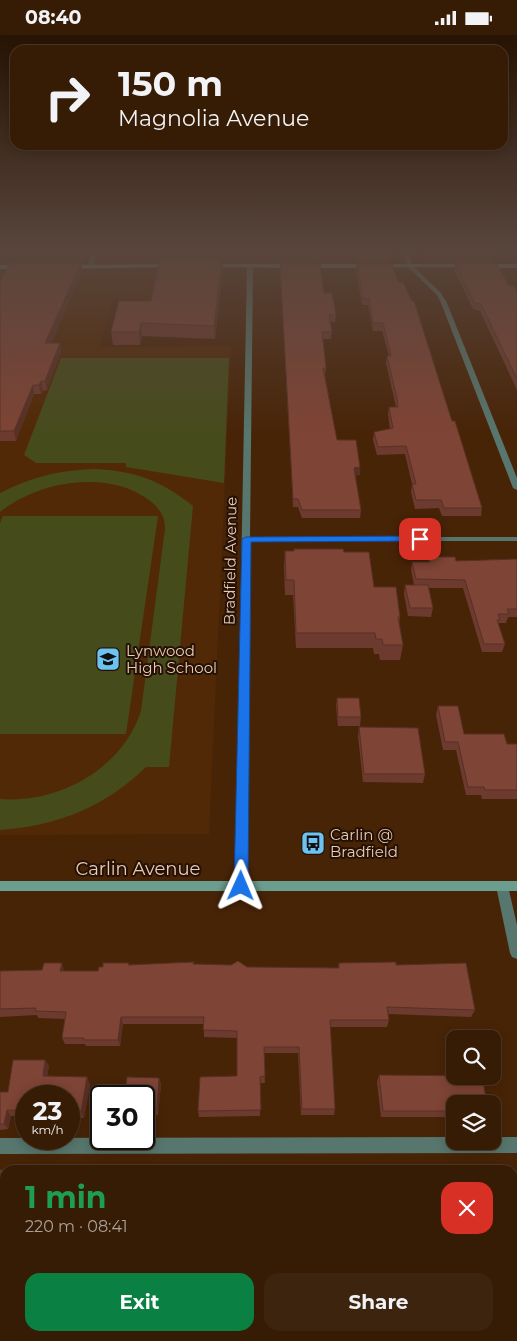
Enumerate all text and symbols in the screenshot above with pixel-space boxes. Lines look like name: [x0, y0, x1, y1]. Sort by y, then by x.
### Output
text: 08:40: [25, 6, 81, 29]
text: 150 m: [118, 62, 223, 105]
icon: right: [35, 65, 100, 130]
text: Magnolia Avenue: [118, 105, 309, 132]
street label: Bradfield Avenue: [219, 497, 241, 625]
pin: [399, 518, 441, 560]
icon: arrive: [406, 525, 434, 553]
place label: Lynwood High School: [126, 641, 217, 677]
school or university icon: Lynwood High School: [95, 646, 121, 672]
place label: Carlin @ Bradfield: [330, 825, 398, 861]
bus stop icon: Carlin @ Bradfield: [300, 830, 326, 856]
street label: Carlin Avenue: [76, 858, 201, 880]
position arrow: [214, 859, 266, 911]
map controls: [446, 1030, 501, 1150]
button: search: [446, 1030, 501, 1085]
speed limit sign: 30: [90, 1085, 155, 1150]
button: layers: [446, 1095, 501, 1150]
text: 23: [33, 1096, 62, 1126]
text: km/h: [31, 1122, 64, 1137]
text: 1 min: [25, 1179, 106, 1216]
button: close: [441, 1182, 493, 1234]
text: 220 m · 08:41: [25, 1217, 127, 1236]
button: Exit: [25, 1273, 254, 1331]
button: Share: [264, 1273, 493, 1331]

